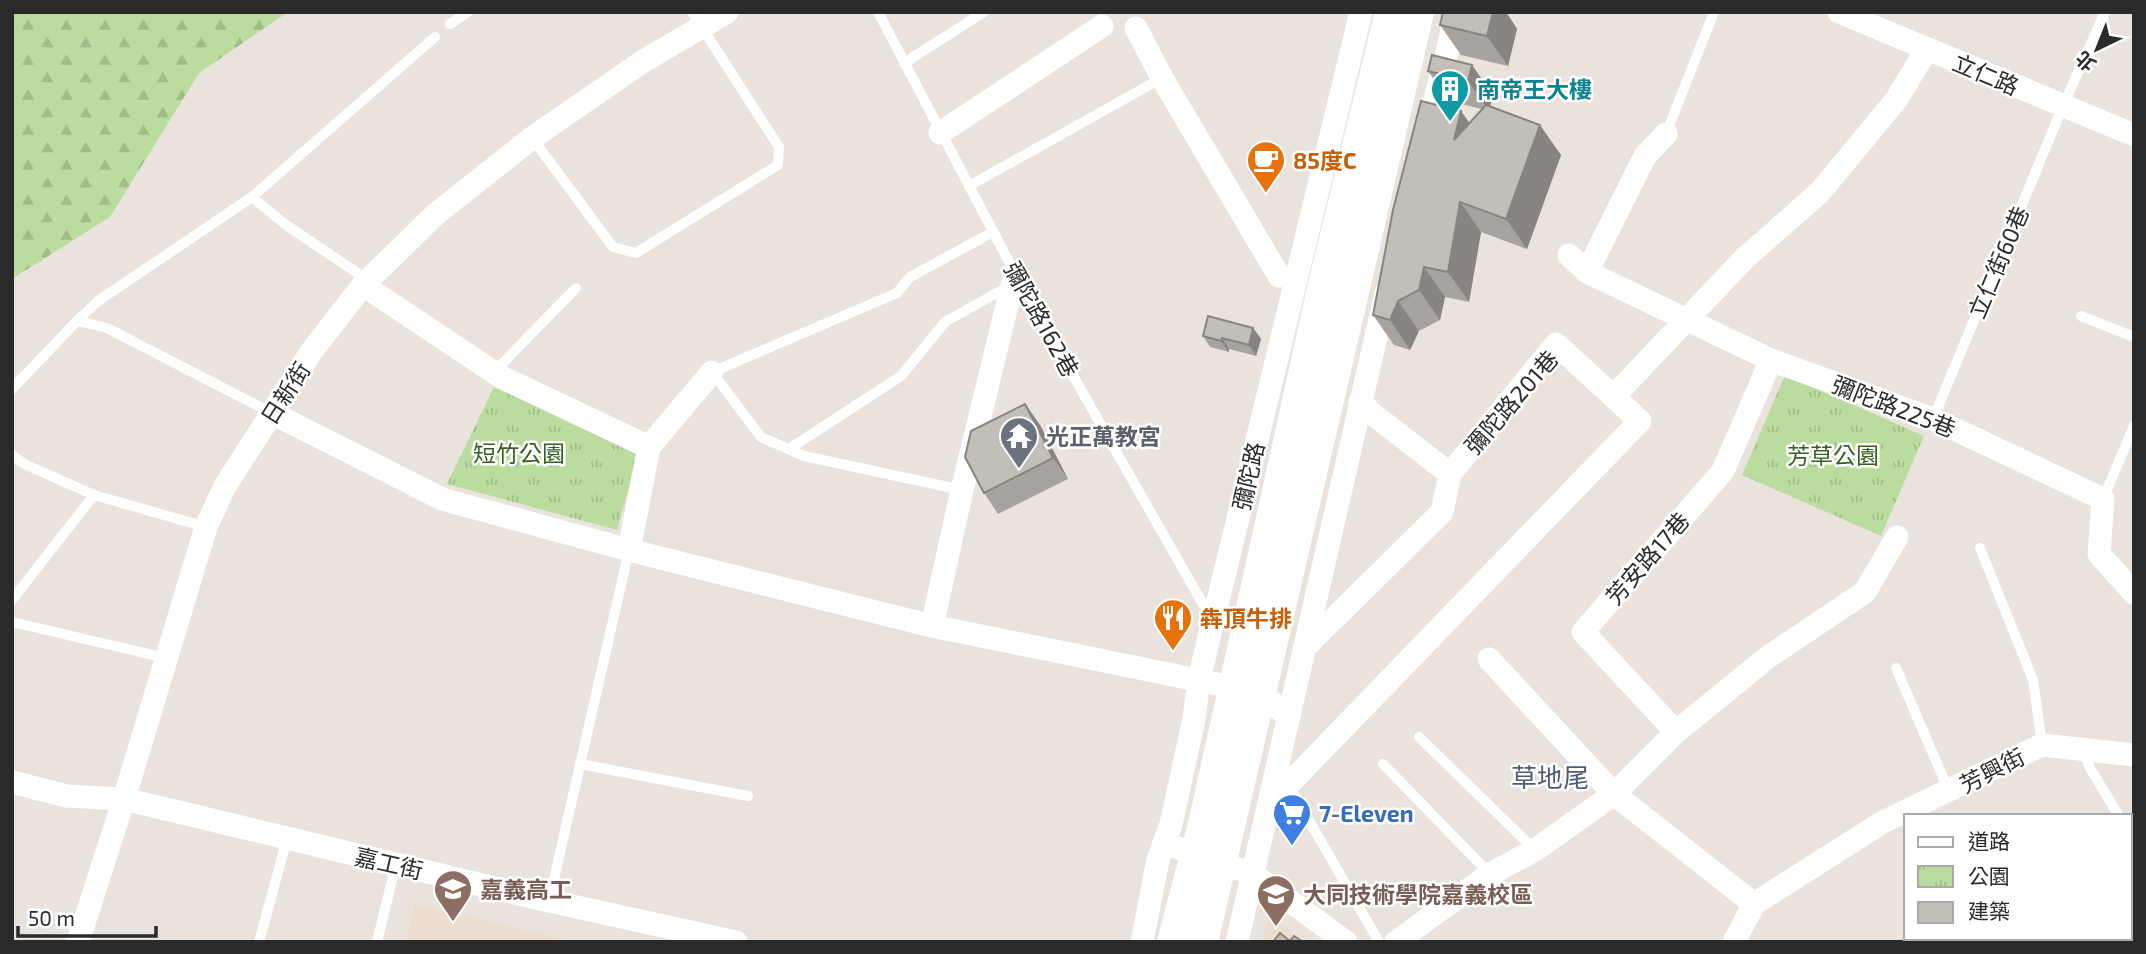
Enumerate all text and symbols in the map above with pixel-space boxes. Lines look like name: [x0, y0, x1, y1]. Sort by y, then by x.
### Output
north arrow: [2062, 14, 2132, 84]
text: 北: [2070, 47, 2100, 77]
street label: 立仁路: [1949, 48, 2023, 100]
building icon: 南帝王大樓: [1429, 68, 1471, 123]
place label: 南帝王大樓: [1477, 75, 1592, 103]
cafe icon: 85度C: [1245, 139, 1287, 194]
place label: 85度C: [1293, 146, 1357, 174]
street label: 立仁街60巷: [1962, 202, 2034, 322]
street label: 彌陀路162巷: [999, 257, 1085, 381]
street label: 彌陀路201巷: [1458, 345, 1564, 459]
street label: 日新街: [254, 356, 316, 430]
street label: 彌陀路225巷: [1828, 370, 1960, 442]
temple icon: 光正萬教宮: [998, 415, 1040, 470]
place label: 光正萬教宮: [1046, 422, 1161, 450]
park label: 短竹公園: [473, 439, 565, 467]
street label: 彌陀路: [1227, 439, 1269, 513]
park label: 芳草公園: [1787, 441, 1879, 469]
street label: 芳安路17巷: [1599, 506, 1695, 610]
restaurant icon: 犇頂牛排: [1152, 597, 1194, 652]
place label: 犇頂牛排: [1200, 604, 1292, 632]
street label: 芳興街: [1955, 742, 2029, 798]
district label: 草地尾: [1511, 761, 1589, 792]
supermarket icon: 7-Eleven: [1271, 792, 1313, 847]
place label: 7-Eleven: [1319, 799, 1414, 827]
legend: [1904, 814, 2132, 940]
text: 道路: [1968, 828, 2010, 853]
street label: 嘉工街: [352, 842, 426, 884]
text: 公園: [1968, 863, 2010, 888]
school or university icon: 嘉義高工: [432, 868, 474, 923]
school or university icon: 大同技術學院嘉義校區: [1255, 873, 1297, 928]
place label: 嘉義高工: [480, 875, 572, 903]
place label: 大同技術學院嘉義校區: [1303, 880, 1533, 908]
scale bar: [18, 894, 156, 938]
text: 建築: [1968, 898, 2010, 923]
text: 50 m: [28, 905, 75, 930]

